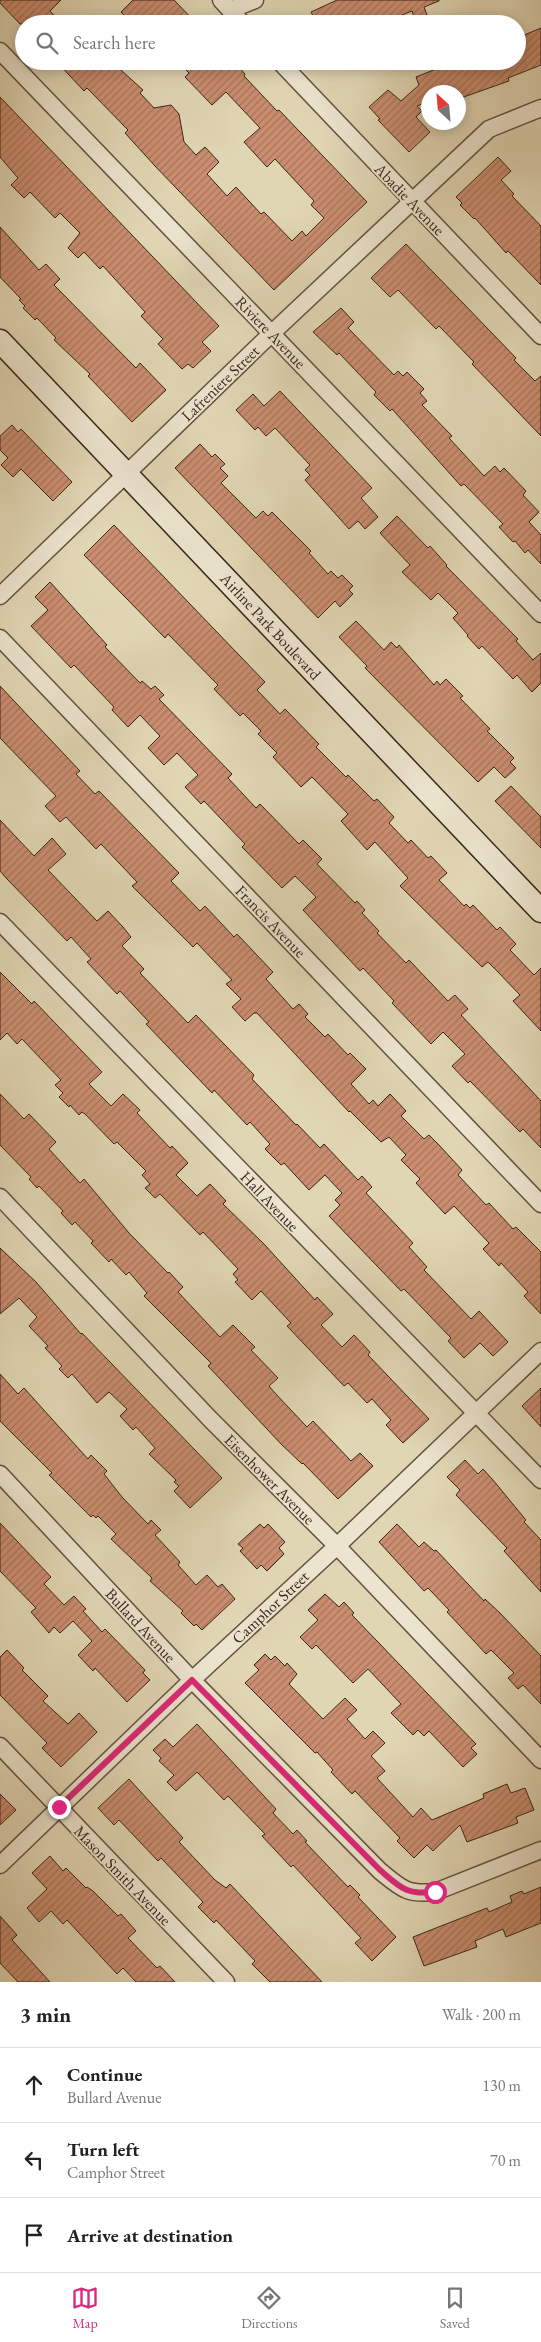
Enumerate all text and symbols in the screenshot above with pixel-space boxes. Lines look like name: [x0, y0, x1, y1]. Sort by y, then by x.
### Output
search box: [15, 15, 526, 70]
icon: search: [33, 29, 61, 57]
text: Search here: [73, 30, 155, 55]
north arrow: [421, 85, 466, 130]
street label: Abadie Avenue: [369, 158, 449, 240]
street label: Riviere Avenue: [231, 292, 311, 373]
street label: Lafreniere Street: [177, 341, 264, 426]
street label: Airline Park Boulevard: [215, 568, 326, 685]
street label: Francis Avenue: [231, 881, 311, 962]
street label: Hall Avenue: [236, 1167, 304, 1236]
street label: Eisenhower Avenue: [220, 1430, 319, 1529]
street label: Camphor Street: [227, 1566, 313, 1649]
street label: Bullard Avenue: [101, 1584, 181, 1667]
route end: [48, 1796, 71, 1819]
street label: Mason Smith Avenue: [69, 1821, 176, 1930]
route start: [424, 1881, 447, 1904]
text: 3 min: [20, 2001, 71, 2028]
text: Walk · 200 m: [442, 2004, 521, 2025]
text: Continue: [67, 2062, 142, 2087]
icon: ahead: [20, 2071, 48, 2099]
text: 130 m: [482, 2075, 521, 2096]
text: Bullard Avenue: [67, 2087, 161, 2108]
text: Turn left: [67, 2137, 139, 2162]
icon: left: [20, 2146, 48, 2174]
text: 70 m: [490, 2150, 521, 2171]
text: Camphor Street: [67, 2162, 165, 2183]
icon: arrive: [20, 2221, 48, 2249]
text: Arrive at destination: [67, 2223, 233, 2248]
tab: Map: [71, 2284, 99, 2332]
tab: Directions: [241, 2284, 298, 2332]
tab: Saved: [440, 2284, 470, 2332]

